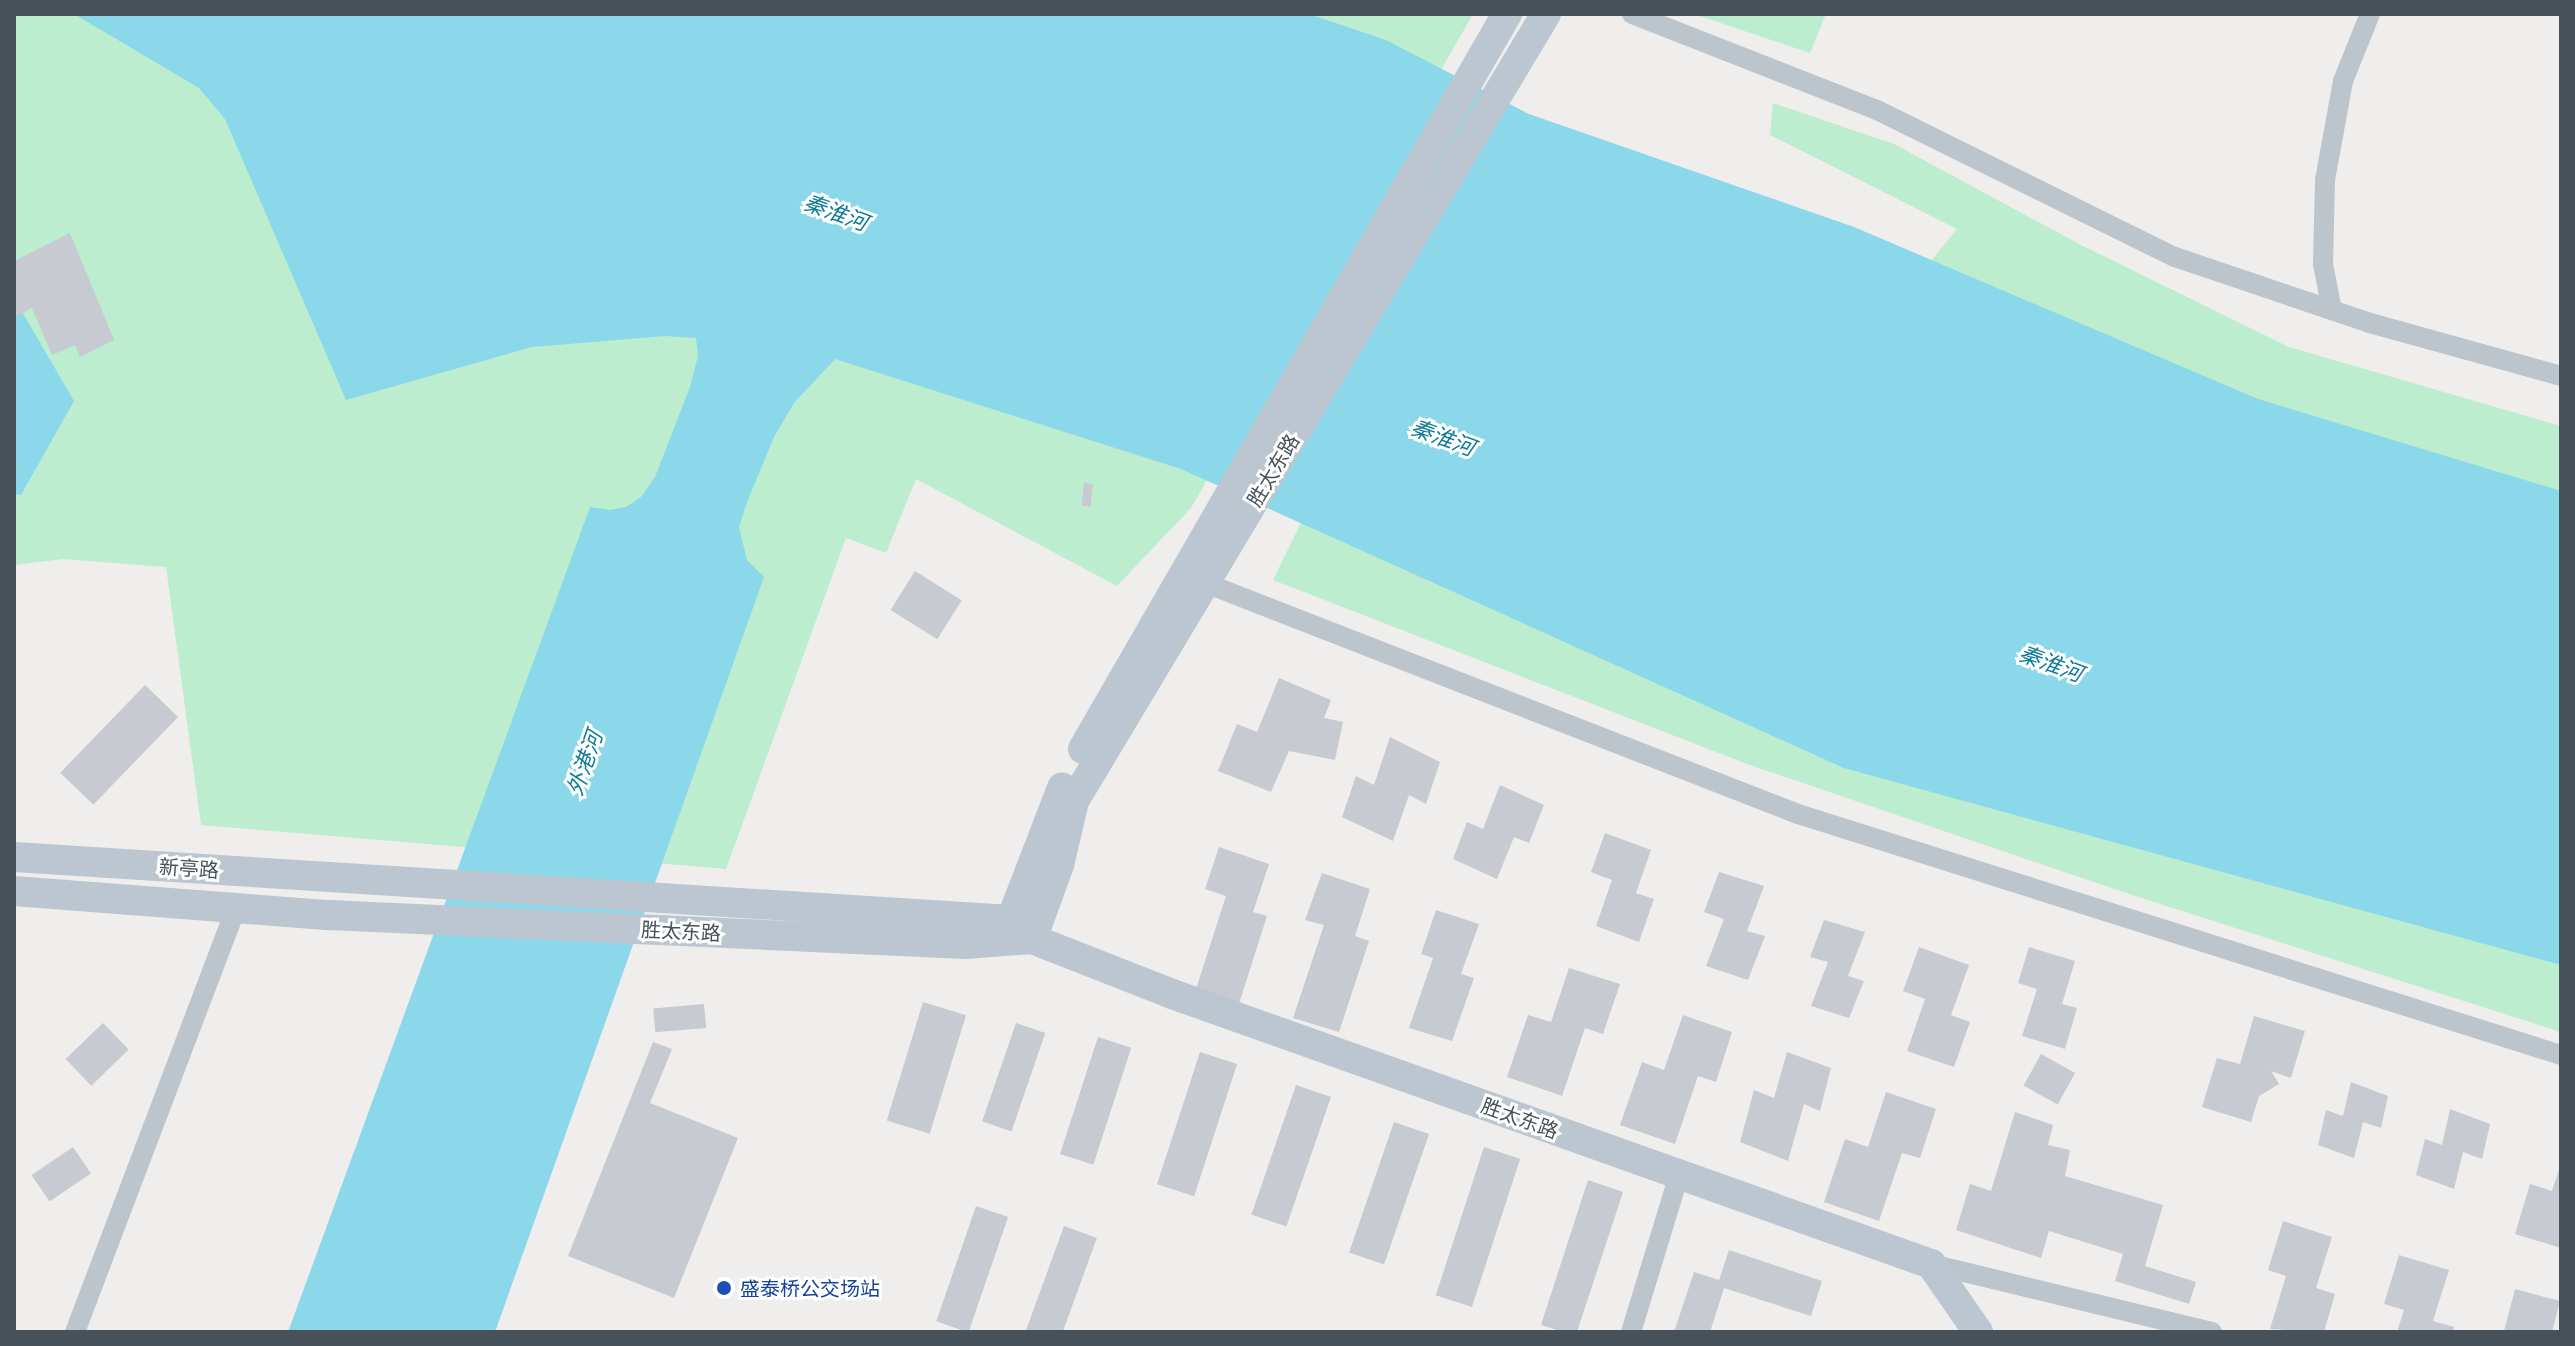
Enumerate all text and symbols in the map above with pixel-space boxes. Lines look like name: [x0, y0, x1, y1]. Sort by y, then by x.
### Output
water label: 秦淮河: [800, 188, 872, 236]
water label: 秦淮河: [1407, 413, 1479, 461]
street label: 胜太东路: [1242, 430, 1304, 510]
water label: 秦淮河: [2015, 639, 2087, 687]
water label: 外港河: [561, 728, 607, 798]
street label: 新亭路: [158, 854, 220, 882]
street label: 胜太东路: [640, 917, 722, 945]
street label: 胜太东路: [1478, 1093, 1562, 1143]
place label: 盛泰桥公交场站: [740, 1276, 880, 1300]
marker: 盛泰桥公交场站: [715, 1279, 733, 1297]

